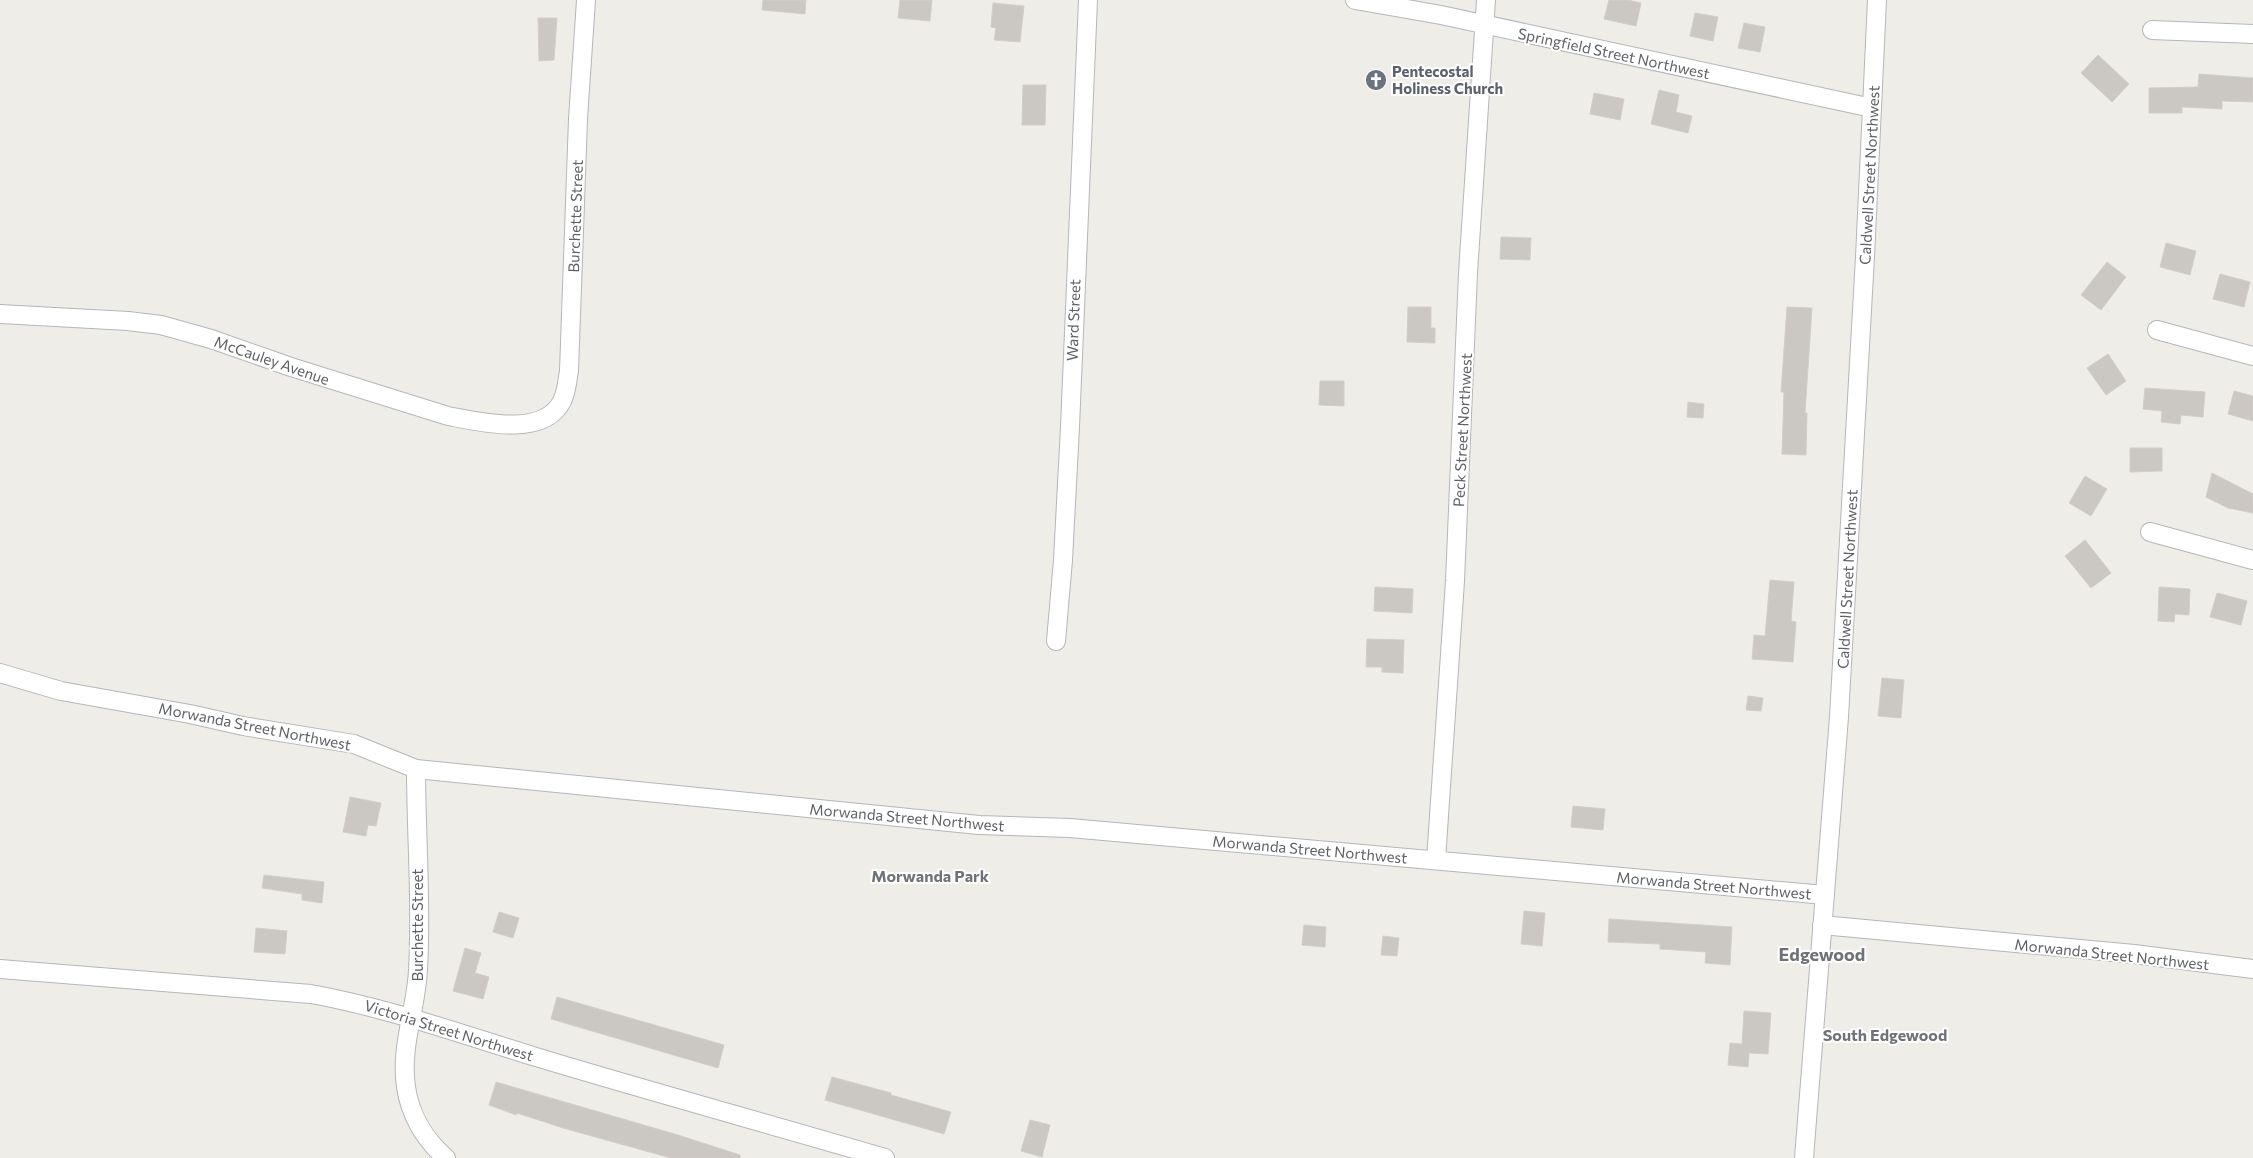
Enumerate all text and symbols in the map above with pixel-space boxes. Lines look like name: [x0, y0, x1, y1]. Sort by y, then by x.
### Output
street label: Springfield Street Northwest: [1516, 24, 1712, 82]
place label: Pentecostal Holiness Church: [1392, 62, 1503, 97]
church icon: Pentecostal Holiness Church: [1364, 68, 1388, 92]
street label: Caldwell Street Northwest: [1855, 85, 1883, 265]
street label: Burchette Street: [564, 159, 586, 273]
street label: Ward Street: [1063, 279, 1083, 361]
street label: McCauley Avenue: [212, 332, 332, 388]
street label: Peck Street Northwest: [1449, 353, 1475, 507]
street label: Caldwell Street Northwest: [1833, 489, 1861, 669]
street label: Morwanda Street Northwest: [157, 698, 353, 754]
street label: Morwanda Street Northwest: [809, 800, 1005, 834]
street label: Morwanda Street Northwest: [1212, 832, 1408, 866]
district label: Morwanda Park: [871, 866, 990, 885]
street label: Morwanda Street Northwest: [1616, 868, 1812, 902]
street label: Burchette Street: [408, 869, 426, 981]
street label: Morwanda Street Northwest: [2014, 935, 2210, 973]
district label: Edgewood: [1779, 943, 1865, 965]
street label: Victoria Street Northwest: [362, 996, 536, 1064]
district label: South Edgewood: [1823, 1025, 1947, 1044]

